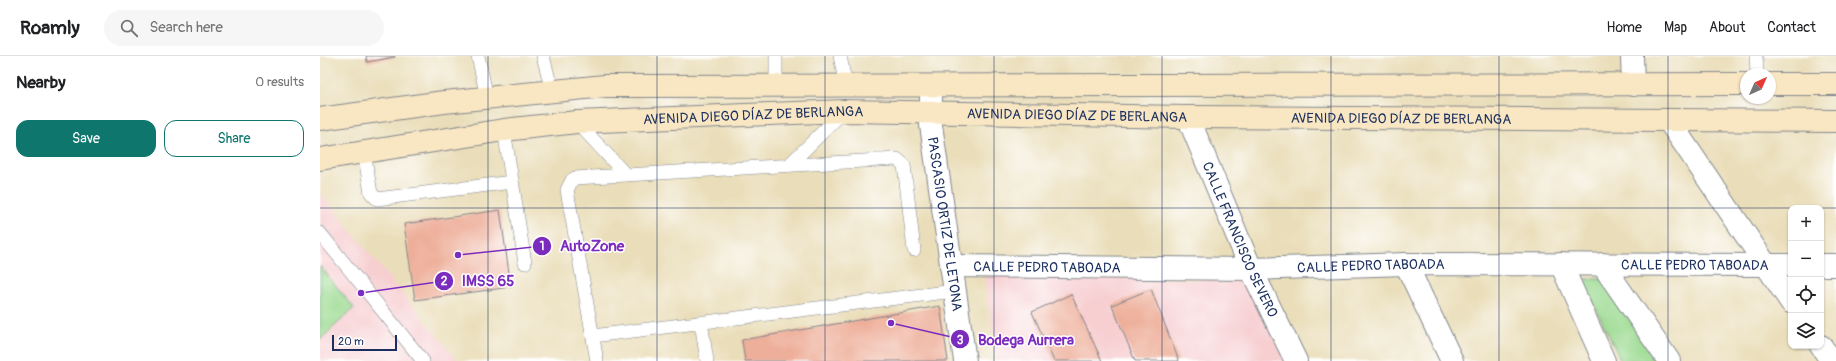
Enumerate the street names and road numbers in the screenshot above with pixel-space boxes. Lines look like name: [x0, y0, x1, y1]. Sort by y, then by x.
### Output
street label: AVENIDA DIEGO DÍAZ DE BERLANGA: [643, 103, 863, 128]
street label: AVENIDA DIEGO DÍAZ DE BERLANGA: [967, 105, 1187, 126]
street label: AVENIDA DIEGO DÍAZ DE BERLANGA: [1291, 109, 1511, 128]
street label: PASCASIO ORTIZ DE LETONA: [924, 136, 966, 312]
street label: CALLE FRANCISCO SEVERO: [1198, 159, 1281, 320]
street label: CALLE PEDRO TABOADA: [1297, 256, 1445, 277]
street label: CALLE PEDRO TABOADA: [1621, 257, 1769, 274]
street label: CALLE PEDRO TABOADA: [973, 258, 1121, 277]

